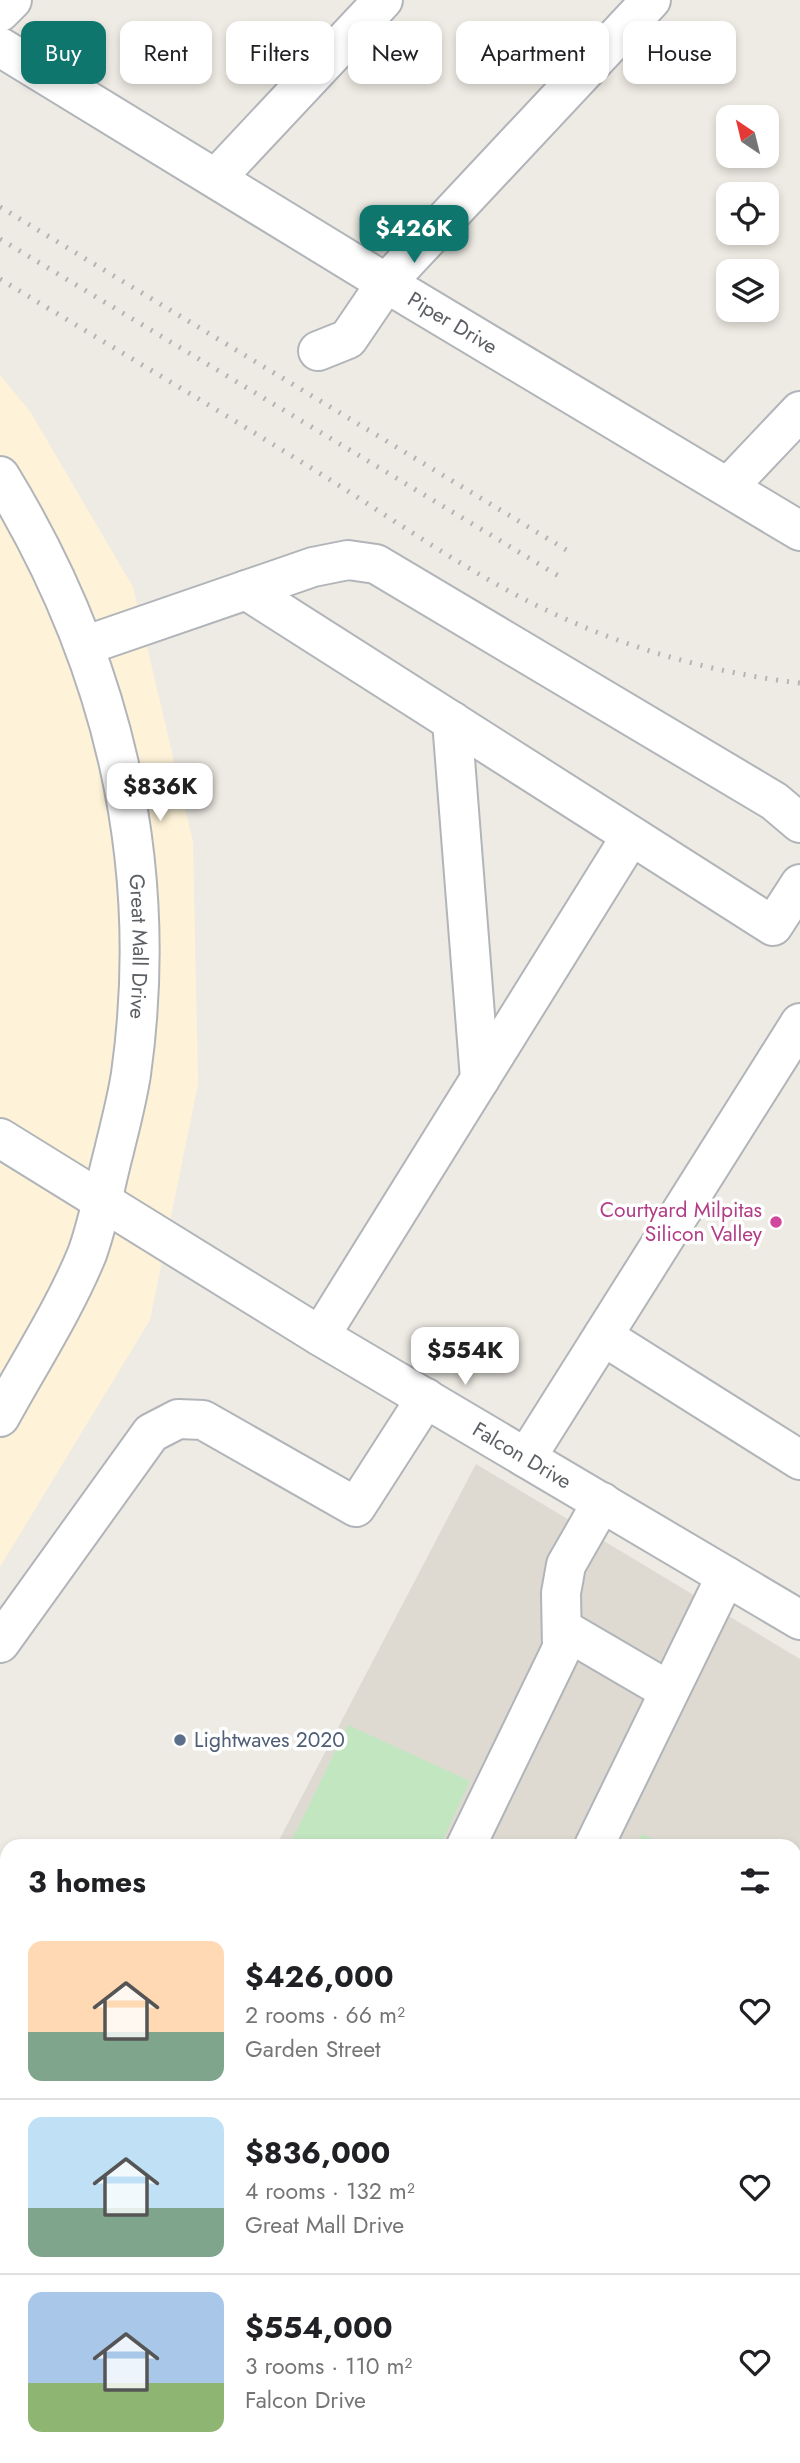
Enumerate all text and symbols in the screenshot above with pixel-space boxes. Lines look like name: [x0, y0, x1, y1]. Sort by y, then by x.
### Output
chip: Buy: [21, 21, 106, 84]
chip: Rent: [120, 21, 212, 84]
chip: Filters: [226, 21, 334, 84]
chip: New: [348, 21, 442, 84]
chip: Apartment: [456, 21, 609, 84]
chip: House: [623, 21, 736, 84]
north arrow: [716, 105, 779, 168]
map controls: [716, 105, 779, 322]
button: locate: [716, 182, 779, 245]
pin: $426K: [365, 205, 463, 265]
text: $426K: [376, 211, 452, 245]
button: layers: [716, 259, 779, 322]
street label: Piper Drive: [402, 284, 503, 362]
pin: $836K: [111, 764, 209, 823]
text: $836K: [123, 769, 197, 803]
street label: Great Mall Drive: [121, 873, 155, 1020]
place label: Courtyard Milpitas Silicon Valley: [600, 1195, 763, 1249]
marker: Courtyard Milpitas Silicon Valley: [768, 1214, 784, 1230]
pin: $554K: [416, 1328, 514, 1387]
text: $554K: [427, 1333, 503, 1367]
street label: Falcon Drive: [467, 1414, 577, 1497]
place label: Lightwaves 2020: [194, 1725, 345, 1755]
marker: Lightwaves 2020: [172, 1732, 188, 1748]
text: 3 homes: [28, 1860, 146, 1903]
icon: filters: [736, 1862, 774, 1900]
text: $426,000: [245, 1955, 394, 1998]
icon: home: [84, 1969, 168, 2053]
icon: heart: [736, 1992, 774, 2030]
text: 2 rooms · 66 m²: [245, 1998, 405, 2032]
text: Garden Street: [245, 2032, 381, 2066]
text: $836,000: [245, 2131, 390, 2174]
icon: home: [84, 2145, 168, 2229]
icon: heart: [736, 2168, 774, 2206]
text: 4 rooms · 132 m²: [245, 2174, 415, 2208]
text: Great Mall Drive: [245, 2208, 404, 2242]
text: $554,000: [245, 2306, 393, 2349]
icon: home: [84, 2320, 168, 2404]
icon: heart: [736, 2343, 774, 2381]
text: 3 rooms · 110 m²: [245, 2349, 412, 2383]
text: Falcon Drive: [245, 2383, 366, 2417]

